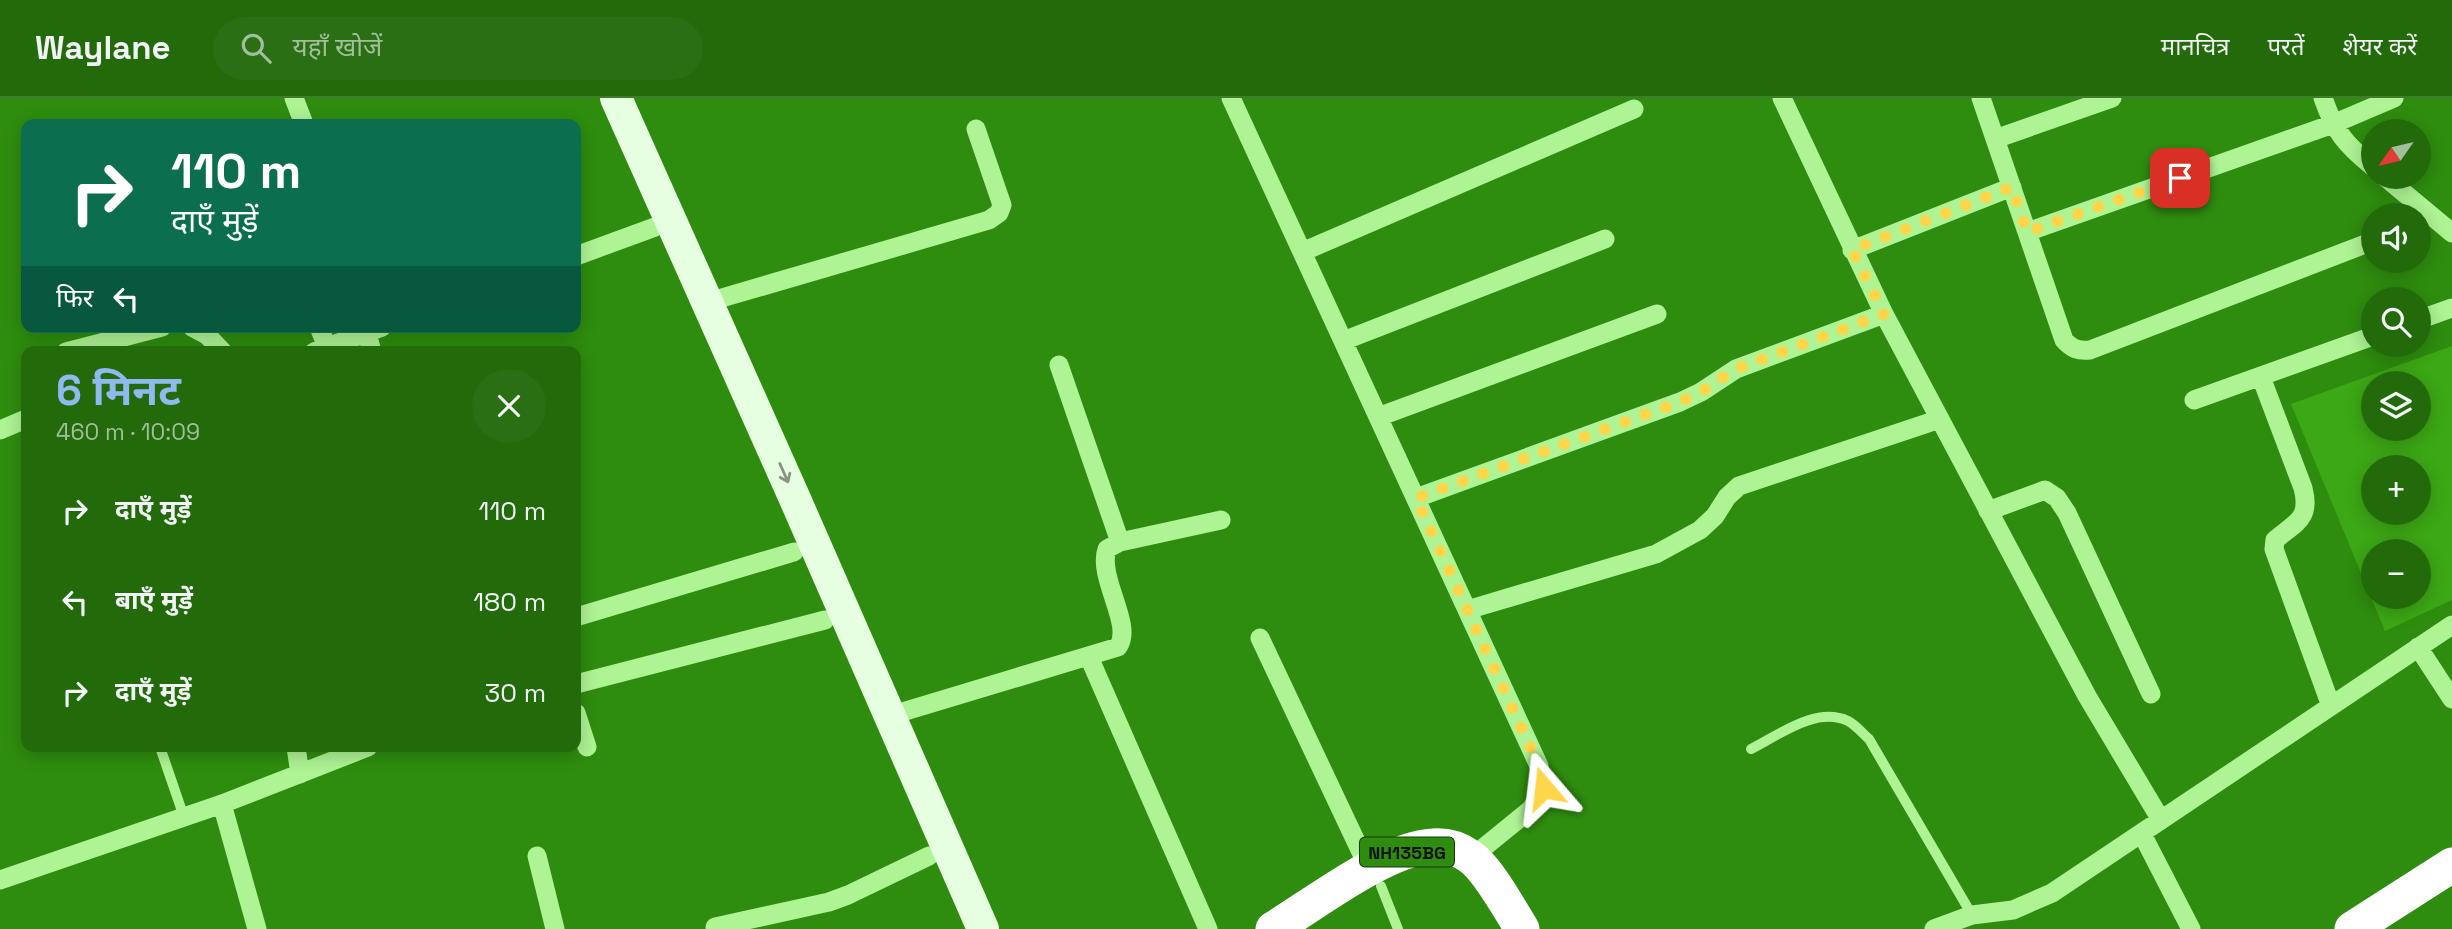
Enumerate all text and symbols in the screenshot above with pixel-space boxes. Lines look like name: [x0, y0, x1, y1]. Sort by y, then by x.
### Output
search box: [213, 17, 703, 80]
text: Waylane: [35, 27, 171, 69]
icon: search: [237, 29, 275, 67]
text: यहाँ खोजें: [293, 30, 382, 64]
text: मानचित्र: [2161, 31, 2229, 62]
text: परतें: [2267, 31, 2305, 62]
text: शेयर करें: [2343, 31, 2417, 62]
north arrow: [2361, 119, 2431, 189]
map controls: [2361, 119, 2431, 609]
text: 110 m: [171, 140, 301, 202]
icon: right: [56, 147, 147, 238]
pin: [2150, 148, 2210, 208]
icon: arrive: [2161, 159, 2199, 197]
text: दाएँ मुड़ें: [171, 201, 258, 241]
button: sound: [2361, 203, 2431, 273]
icon: left: [107, 280, 145, 318]
text: फिर: [56, 281, 93, 315]
button: search: [2361, 287, 2431, 357]
text: 6 मिनट: [56, 364, 181, 417]
button: close: [472, 369, 546, 443]
button: layers: [2361, 371, 2431, 441]
text: 460 m · 10:09: [56, 417, 200, 447]
button: +: [2361, 455, 2431, 525]
one-way arrow: [778, 462, 791, 484]
icon: right: [56, 492, 94, 530]
text: दाएँ मुड़ें: [115, 492, 191, 526]
text: 110 m: [479, 494, 546, 528]
button: −: [2361, 539, 2431, 609]
icon: left: [56, 583, 94, 621]
text: बाएँ मुड़ें: [115, 583, 193, 617]
text: 180 m: [473, 585, 546, 619]
icon: right: [56, 674, 94, 712]
text: दाएँ मुड़ें: [115, 674, 191, 708]
text: 30 m: [485, 676, 546, 710]
position arrow: [1507, 751, 1581, 825]
road number: NH135BG: [1360, 838, 1454, 866]

